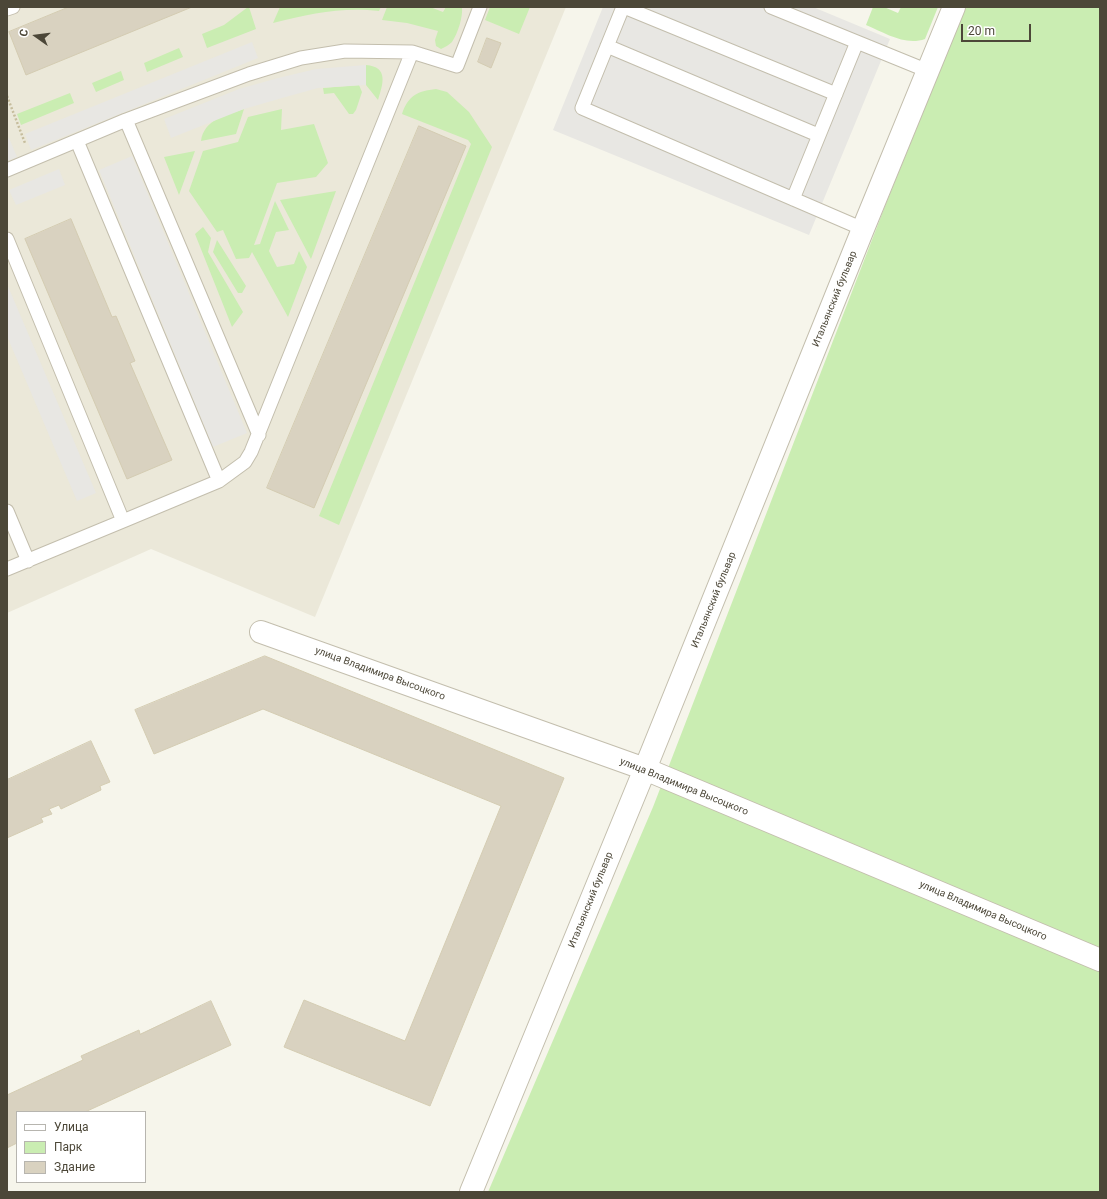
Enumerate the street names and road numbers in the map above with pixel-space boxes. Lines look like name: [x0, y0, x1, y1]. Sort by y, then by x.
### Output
street label: Итальянский бульвар: [810, 249, 860, 349]
street label: Итальянский бульвар: [689, 550, 739, 650]
street label: улица Владимира Высоцкого: [313, 645, 447, 703]
street label: улица Владимира Высоцкого: [618, 756, 750, 818]
street label: Итальянский бульвар: [566, 850, 616, 950]
street label: улица Владимира Высоцкого: [917, 879, 1049, 943]

